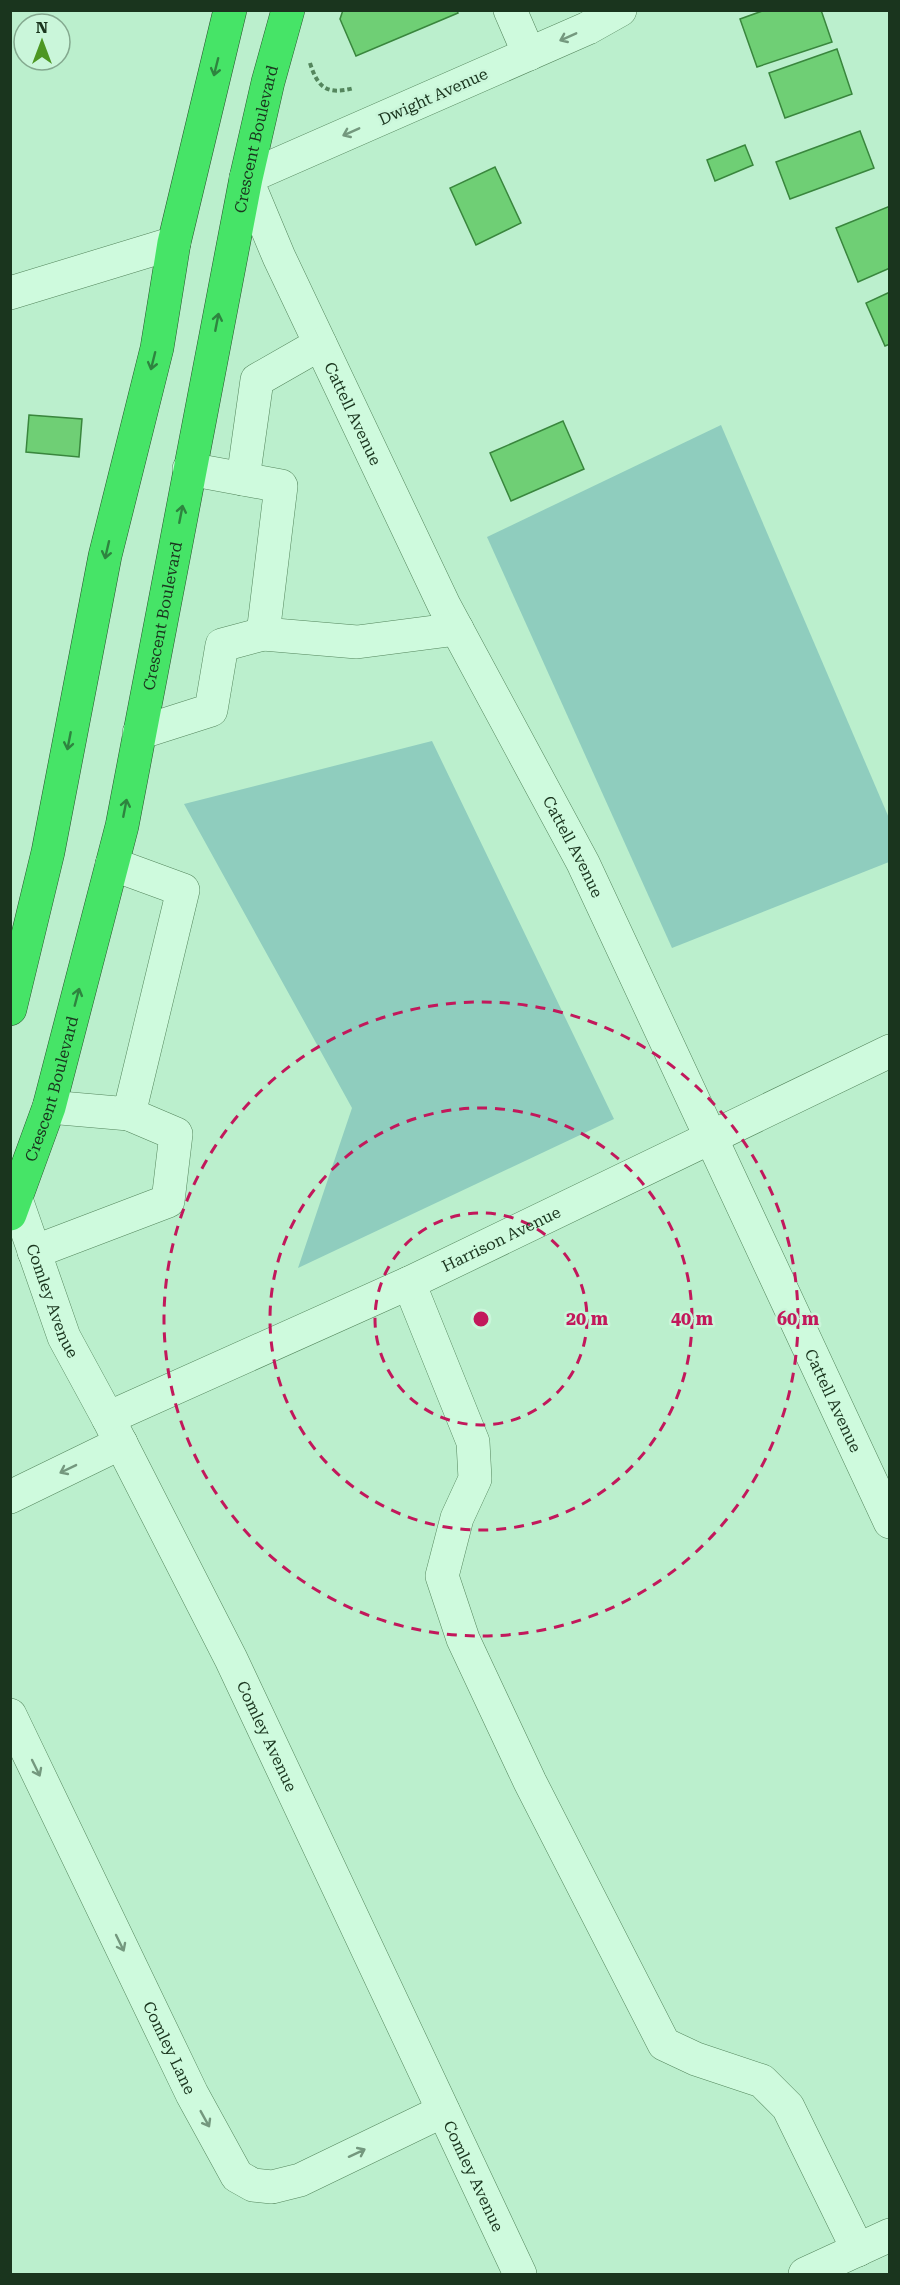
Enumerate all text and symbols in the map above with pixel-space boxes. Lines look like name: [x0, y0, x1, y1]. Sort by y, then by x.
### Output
north arrow: [12, 12, 72, 72]
text: N: [36, 18, 48, 37]
one-way arrow: [559, 31, 577, 43]
one-way arrow: [209, 58, 221, 77]
street label: Crescent Boulevard: [230, 63, 282, 215]
street label: Dwight Avenue: [376, 64, 491, 129]
one-way arrow: [342, 127, 360, 138]
one-way arrow: [212, 313, 223, 332]
one-way arrow: [147, 351, 159, 370]
street label: Cattell Avenue: [320, 359, 385, 469]
one-way arrow: [176, 504, 187, 524]
one-way arrow: [100, 540, 112, 559]
street label: Crescent Boulevard: [139, 540, 186, 692]
one-way arrow: [63, 731, 74, 751]
street label: Cattell Avenue: [539, 793, 607, 901]
one-way arrow: [120, 799, 131, 819]
one-way arrow: [72, 988, 84, 1007]
street label: Crescent Boulevard: [21, 1014, 82, 1164]
street label: Harrison Avenue: [439, 1202, 564, 1276]
street label: Comley Avenue: [22, 1241, 83, 1361]
text: 20 m: [566, 1308, 609, 1329]
text: 40 m: [671, 1308, 714, 1329]
text: 60 m: [777, 1308, 820, 1329]
centre of rings: [471, 1309, 491, 1329]
street label: Cattell Avenue: [801, 1346, 865, 1456]
one-way arrow: [60, 1463, 78, 1475]
street label: Comley Avenue: [233, 1678, 301, 1795]
one-way arrow: [30, 1758, 42, 1776]
one-way arrow: [114, 1934, 126, 1952]
street label: Comley Lane: [139, 1998, 200, 2098]
one-way arrow: [200, 2110, 212, 2127]
street label: Comley Avenue: [439, 2118, 508, 2235]
one-way arrow: [348, 2147, 366, 2158]

